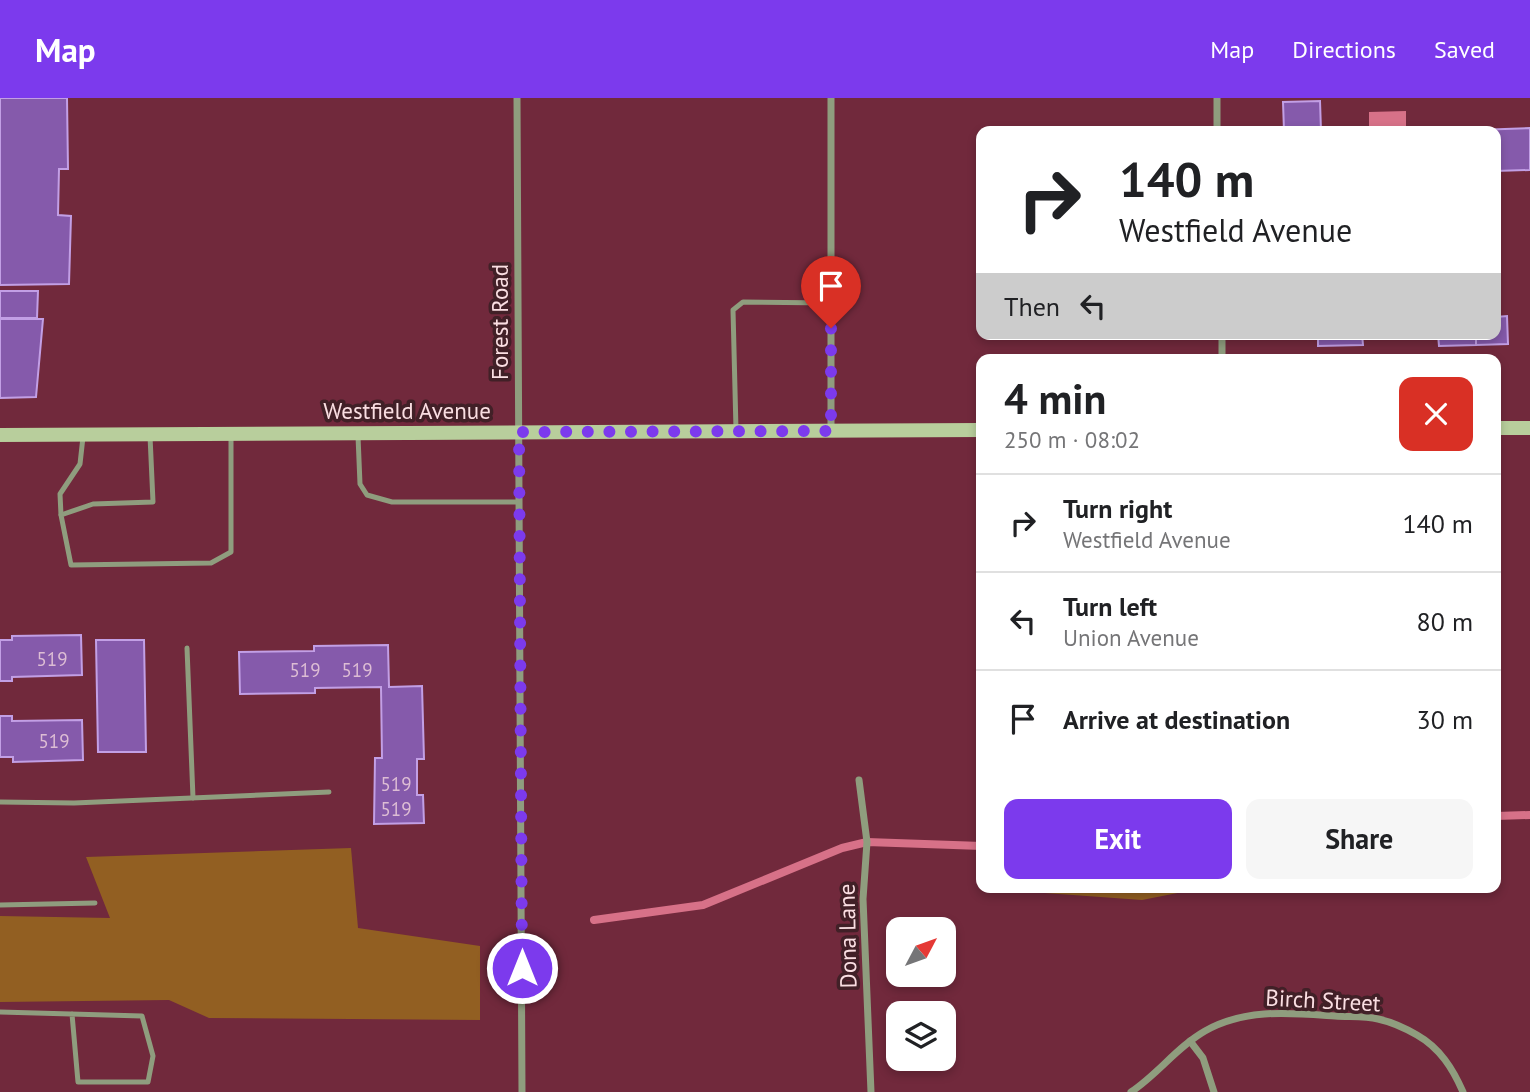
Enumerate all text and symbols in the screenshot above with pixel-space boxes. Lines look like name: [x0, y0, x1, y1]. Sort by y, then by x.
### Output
text: Map: [35, 28, 96, 71]
text: Map: [1210, 34, 1254, 65]
text: Directions: [1292, 34, 1396, 65]
text: Saved: [1434, 34, 1495, 65]
text: 140 m: [1119, 147, 1254, 211]
icon: right: [1004, 154, 1095, 245]
text: Westfield Avenue: [1119, 209, 1352, 251]
pin: [801, 256, 861, 328]
street label: Forest Road: [485, 264, 514, 380]
icon: arrive: [812, 267, 850, 305]
icon: left: [1074, 287, 1112, 325]
text: Then: [1004, 290, 1060, 323]
text: 4 min: [1004, 371, 1106, 426]
button: close: [1399, 377, 1473, 451]
street label: Westfield Avenue: [323, 396, 491, 425]
text: 250 m · 08:02: [1004, 425, 1140, 454]
text: Turn right: [1063, 492, 1172, 525]
icon: right: [1004, 504, 1042, 542]
text: 140 m: [1402, 507, 1473, 540]
text: Westfield Avenue: [1063, 525, 1231, 554]
text: Turn left: [1063, 590, 1157, 623]
icon: left: [1004, 602, 1042, 640]
text: 80 m: [1417, 605, 1473, 638]
text: Union Avenue: [1063, 623, 1199, 652]
house number: 519: [36, 647, 68, 671]
house number: 519: [289, 658, 321, 682]
house number: 519: [341, 658, 373, 682]
icon: arrive: [1004, 700, 1042, 738]
text: Arrive at destination: [1063, 703, 1290, 736]
text: 30 m: [1417, 703, 1473, 736]
house number: 519: [38, 729, 70, 753]
house number: 519: [380, 772, 412, 796]
house number: 519: [380, 797, 412, 821]
button: Exit: [1004, 799, 1232, 879]
button: Share: [1246, 799, 1473, 879]
street label: Dona Lane: [832, 883, 862, 989]
north arrow: [886, 917, 956, 987]
map controls: [886, 917, 956, 1071]
position arrow: [485, 931, 559, 1005]
street label: Birch Street: [1265, 983, 1382, 1018]
button: layers: [886, 1001, 956, 1071]

